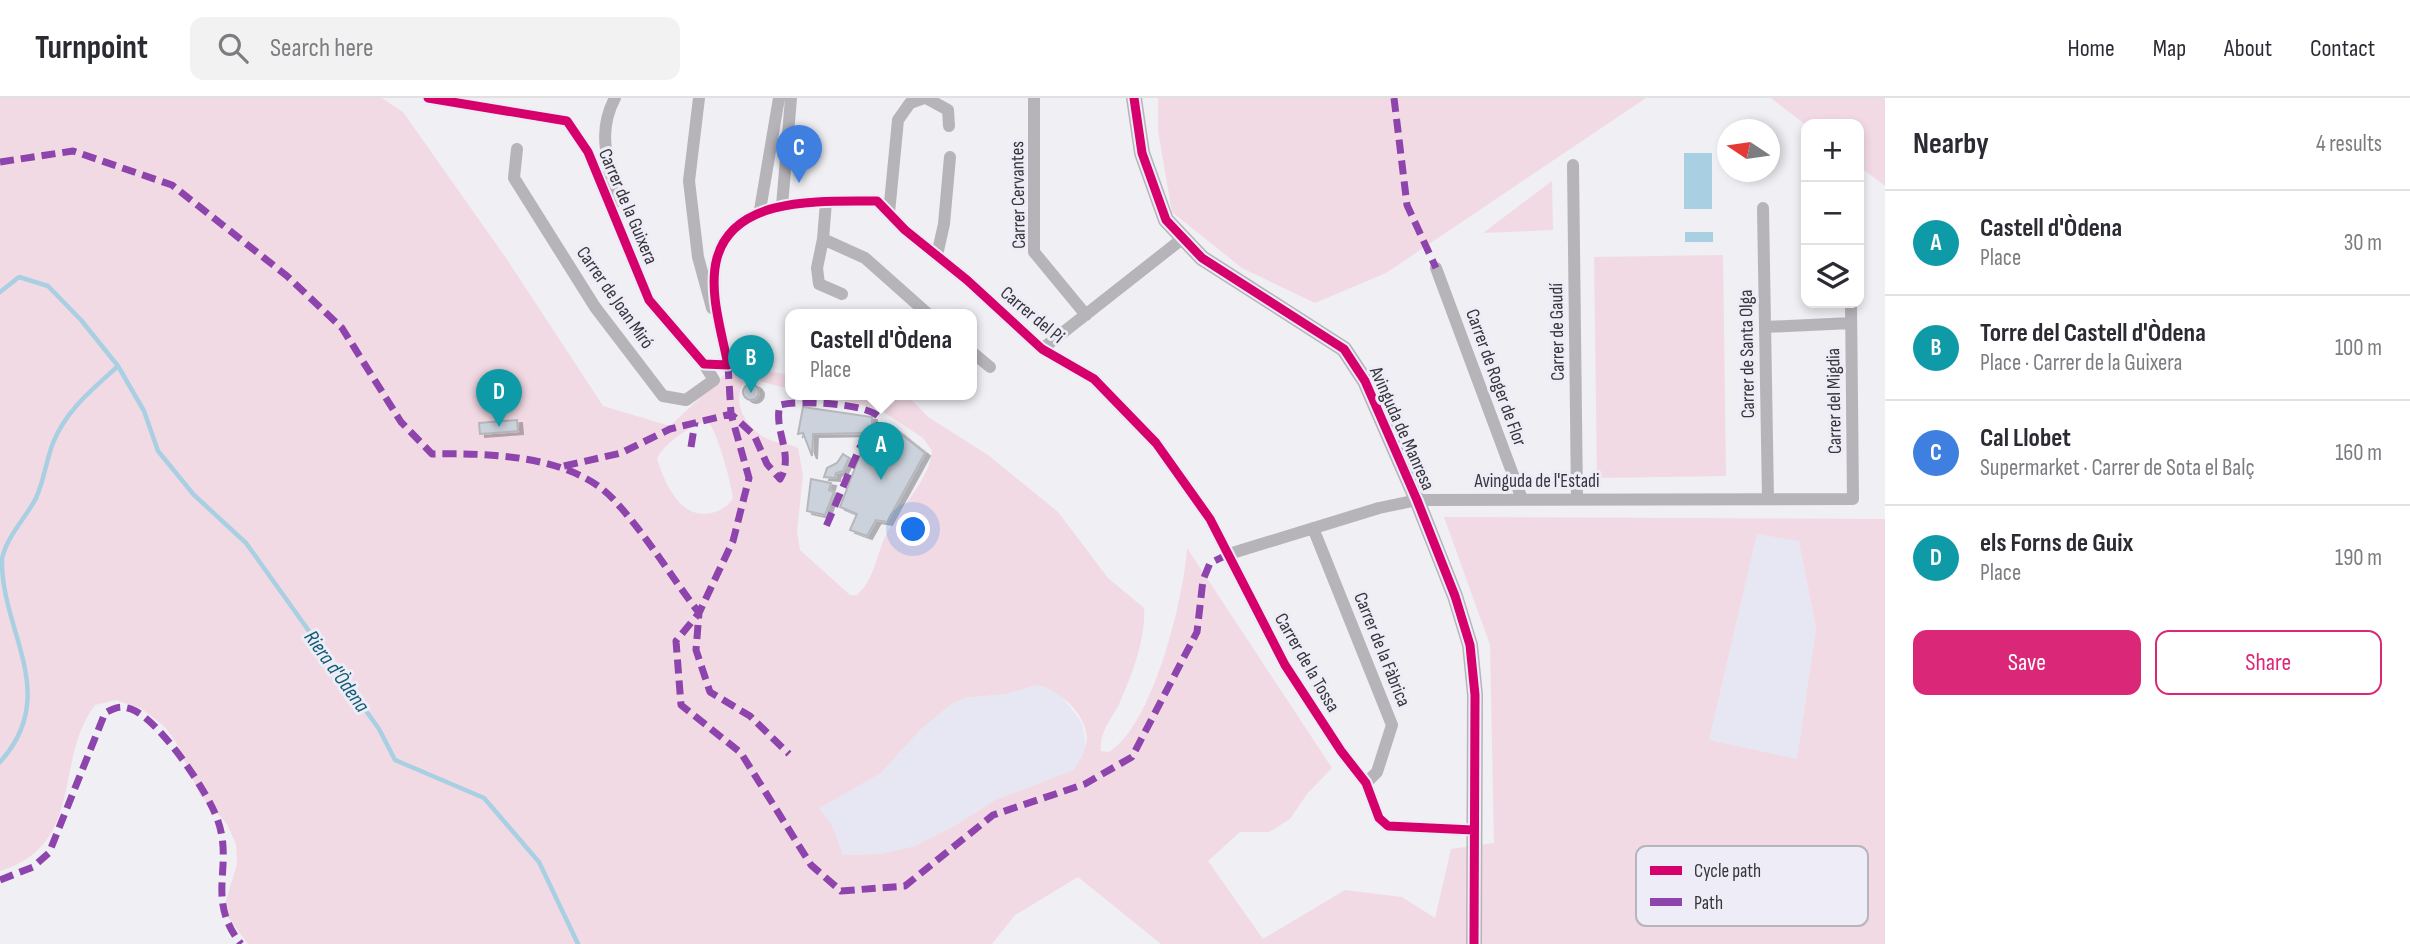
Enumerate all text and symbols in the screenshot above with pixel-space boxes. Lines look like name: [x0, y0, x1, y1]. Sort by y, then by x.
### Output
search box: [190, 17, 680, 80]
text: Turnpoint: [35, 28, 148, 68]
icon: search: [214, 29, 252, 67]
text: Search here: [270, 33, 373, 64]
text: Home: [2067, 34, 2115, 63]
text: Map: [2153, 34, 2186, 63]
text: About: [2224, 34, 2272, 63]
text: Contact: [2310, 34, 2375, 63]
north arrow: [1717, 119, 1780, 182]
map controls: [1801, 119, 1864, 308]
button: +: [1801, 119, 1864, 182]
pin: C: [776, 125, 822, 183]
text: Nearby: [1913, 126, 1989, 162]
text: 4 results: [2316, 130, 2382, 158]
street label: Carrer Cervantes: [1006, 141, 1031, 249]
street label: Carrer de la Guixera: [593, 145, 662, 268]
button: −: [1801, 182, 1864, 245]
text: Castell d'Òdena: [1980, 213, 2122, 244]
text: A: [1931, 229, 1941, 257]
text: 30 m: [2344, 229, 2382, 257]
street label: Carrer de Joan Miró: [571, 242, 658, 353]
text: Place: [1980, 244, 2021, 272]
button: layers: [1801, 245, 1864, 308]
street label: Carrer del Pi: [995, 282, 1069, 349]
street label: Carrer de Gaudí: [1545, 283, 1570, 381]
street label: Carrer de Santa Olga: [1735, 289, 1760, 419]
street label: Carrer de Roger de Flor: [1460, 306, 1531, 450]
popup: [785, 309, 977, 400]
text: Torre del Castell d'Òdena: [1980, 318, 2206, 349]
text: Castell d'Òdena: [810, 325, 952, 356]
text: B: [1931, 334, 1941, 362]
text: 100 m: [2335, 334, 2382, 362]
pin: B: [728, 335, 774, 393]
street label: Carrer del Migdia: [1822, 348, 1847, 454]
text: Place · Carrer de la Guixera: [1980, 349, 2182, 377]
text: Place: [810, 356, 851, 384]
street label: Avinguda de Manresa: [1364, 362, 1439, 494]
pin: D: [476, 369, 522, 427]
pin: A: [858, 422, 904, 480]
text: Cal Llobet: [1980, 423, 2071, 454]
text: C: [1930, 439, 1942, 467]
text: 160 m: [2335, 439, 2382, 467]
text: Supermarket · Carrer de Sota el Balç: [1980, 454, 2255, 482]
street label: Avinguda de l'Estadi: [1474, 470, 1599, 493]
your location: [896, 512, 930, 546]
text: els Forns de Guix: [1980, 528, 2133, 559]
text: D: [1930, 544, 1942, 572]
text: 190 m: [2335, 544, 2382, 572]
text: Place: [1980, 559, 2021, 587]
street label: Carrer de la Fàbrica: [1348, 589, 1415, 710]
street label: Carrer de la Tossa: [1269, 609, 1344, 716]
water label: Riera d'Òdena: [299, 626, 375, 717]
button: Save: [1913, 630, 2141, 695]
button: Share: [2155, 630, 2382, 695]
legend: [1636, 846, 1868, 926]
text: Cycle path: [1694, 860, 1761, 883]
text: Path: [1694, 892, 1723, 915]

